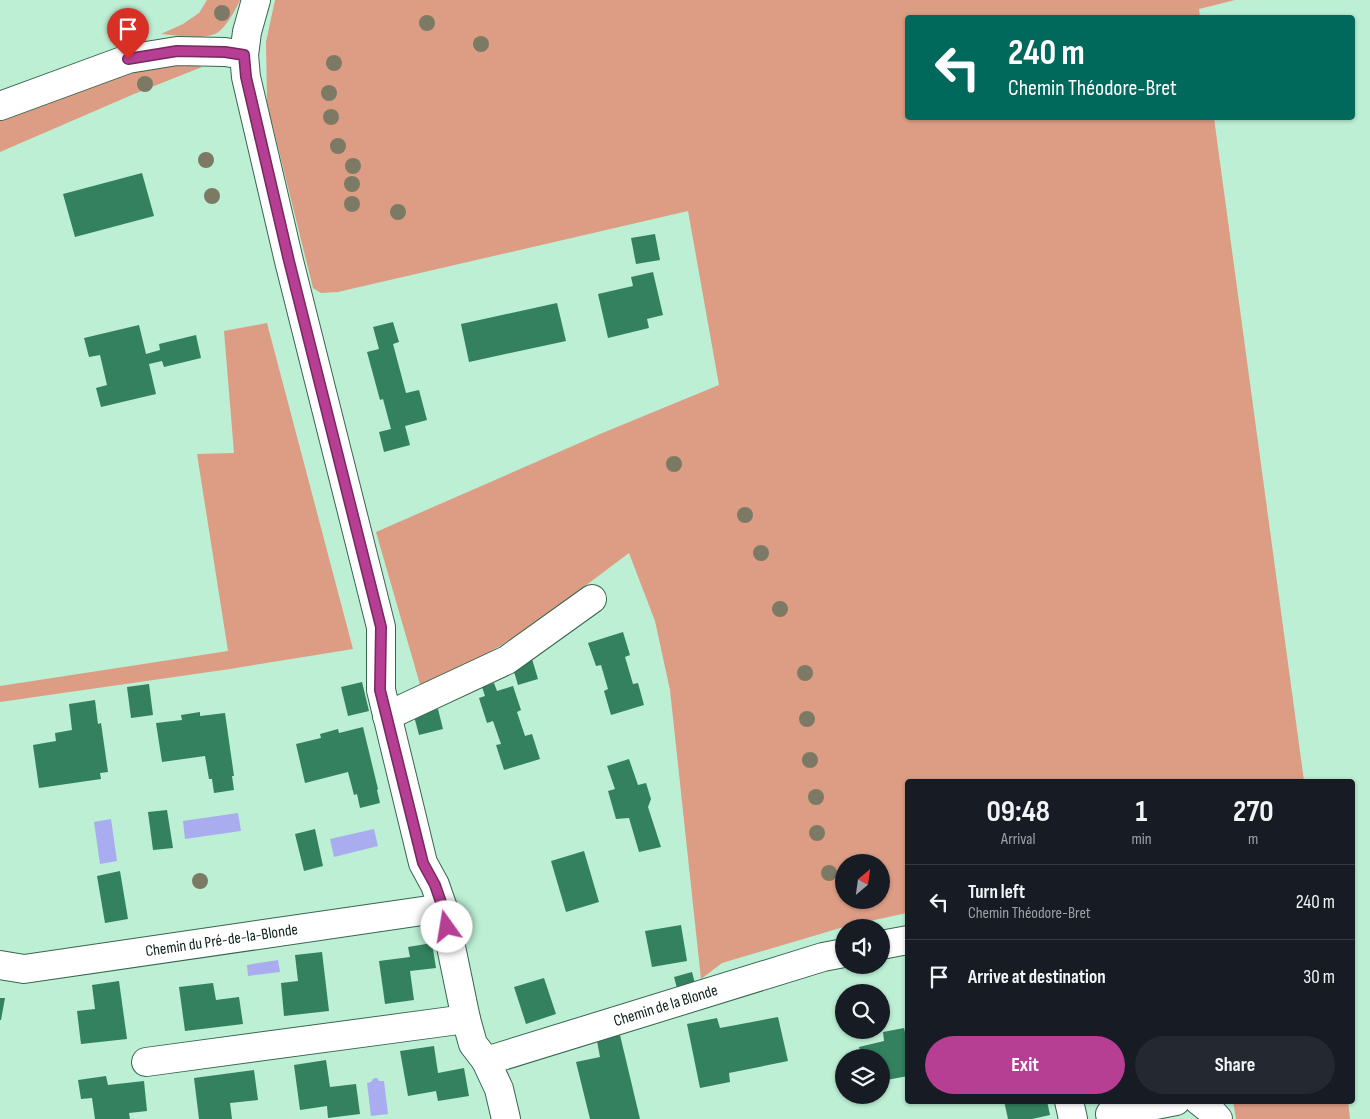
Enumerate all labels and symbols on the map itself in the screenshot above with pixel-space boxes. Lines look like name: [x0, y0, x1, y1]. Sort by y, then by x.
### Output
pin: [107, 8, 149, 59]
north arrow: [835, 854, 890, 909]
position arrow: [420, 900, 472, 952]
street label: Chemin du Pré-de-la-Blonde: [144, 920, 299, 961]
street label: Chemin de la Blonde: [611, 981, 720, 1031]

